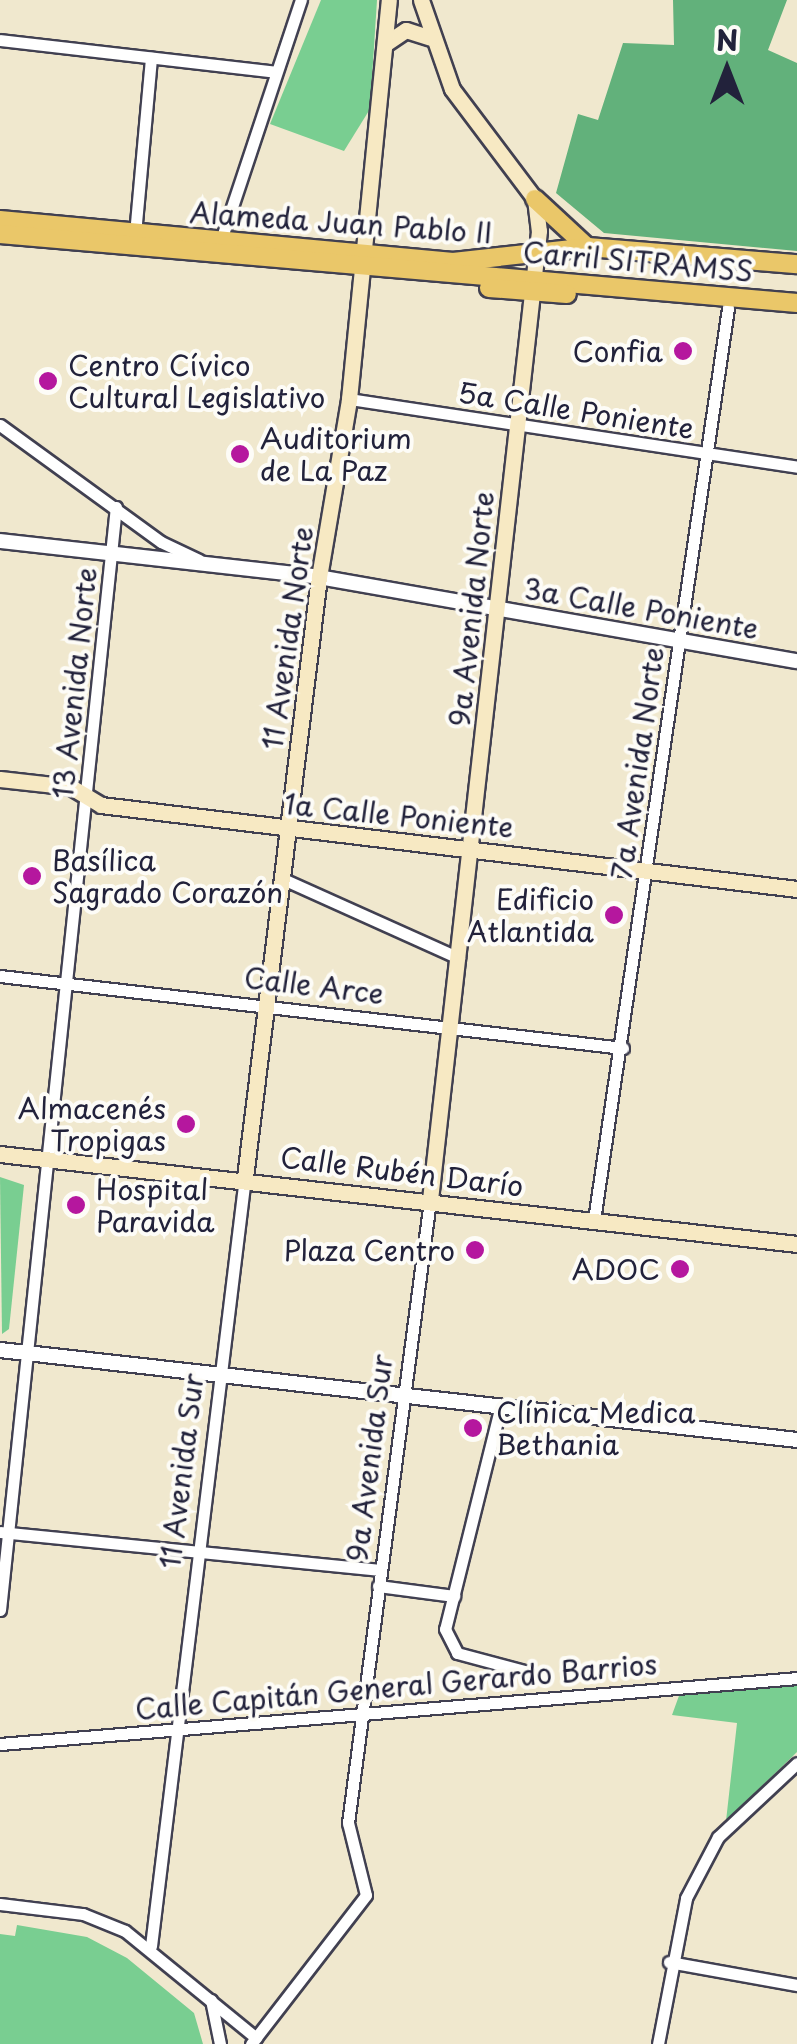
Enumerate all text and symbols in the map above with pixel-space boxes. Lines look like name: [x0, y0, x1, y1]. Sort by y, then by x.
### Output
text: N: [716, 18, 738, 61]
north arrow: [677, 20, 777, 120]
street label: Alameda Juan Pablo II: [189, 195, 493, 249]
street label: Carril SITRAMSS: [521, 234, 755, 288]
place label: Confia: [573, 334, 663, 368]
marker: Confia: [672, 340, 694, 362]
place label: Centro Cívico Cultural Legislativo: [68, 348, 327, 414]
marker: Centro Cívico Cultural Legislativo: [37, 370, 59, 392]
street label: 5a Calle Poniente: [457, 375, 695, 445]
place label: Auditorium de La Paz: [260, 421, 412, 487]
marker: Auditorium de La Paz: [229, 443, 251, 465]
street label: 9a Avenida Norte: [442, 490, 500, 728]
street label: 11 Avenida Norte: [255, 524, 319, 752]
street label: 13 Avenida Norte: [45, 566, 103, 800]
street label: 3a Calle Poniente: [521, 571, 761, 645]
street label: 7a Avenida Norte: [604, 645, 670, 881]
street label: 1a Calle Poniente: [282, 786, 516, 844]
place label: Basílica Sagrado Corazón: [52, 843, 283, 909]
marker: Basílica Sagrado Corazón: [21, 865, 43, 887]
place label: Edificio Atlantida: [467, 882, 594, 948]
marker: Edificio Atlantida: [603, 904, 625, 926]
street label: Calle Arce: [242, 960, 386, 1010]
place label: Almacenés Tropigas: [18, 1091, 166, 1157]
marker: Almacenés Tropigas: [175, 1113, 197, 1135]
street label: Calle Rubén Darío: [276, 1139, 528, 1203]
place label: Hospital Paravida: [96, 1172, 214, 1238]
marker: Hospital Paravida: [65, 1194, 87, 1216]
place label: Plaza Centro: [281, 1233, 455, 1267]
marker: Plaza Centro: [464, 1239, 486, 1261]
place label: ADOC: [572, 1252, 660, 1286]
marker: ADOC: [669, 1258, 691, 1280]
street label: 9a Avenida Sur: [340, 1354, 398, 1562]
street label: 11 Avenida Sur: [152, 1372, 210, 1570]
place label: Clínica Medica Bethania: [496, 1395, 695, 1461]
marker: Clínica Medica Bethania: [460, 1415, 486, 1441]
street label: Calle Capitán General Gerardo Barrios: [131, 1646, 661, 1726]

